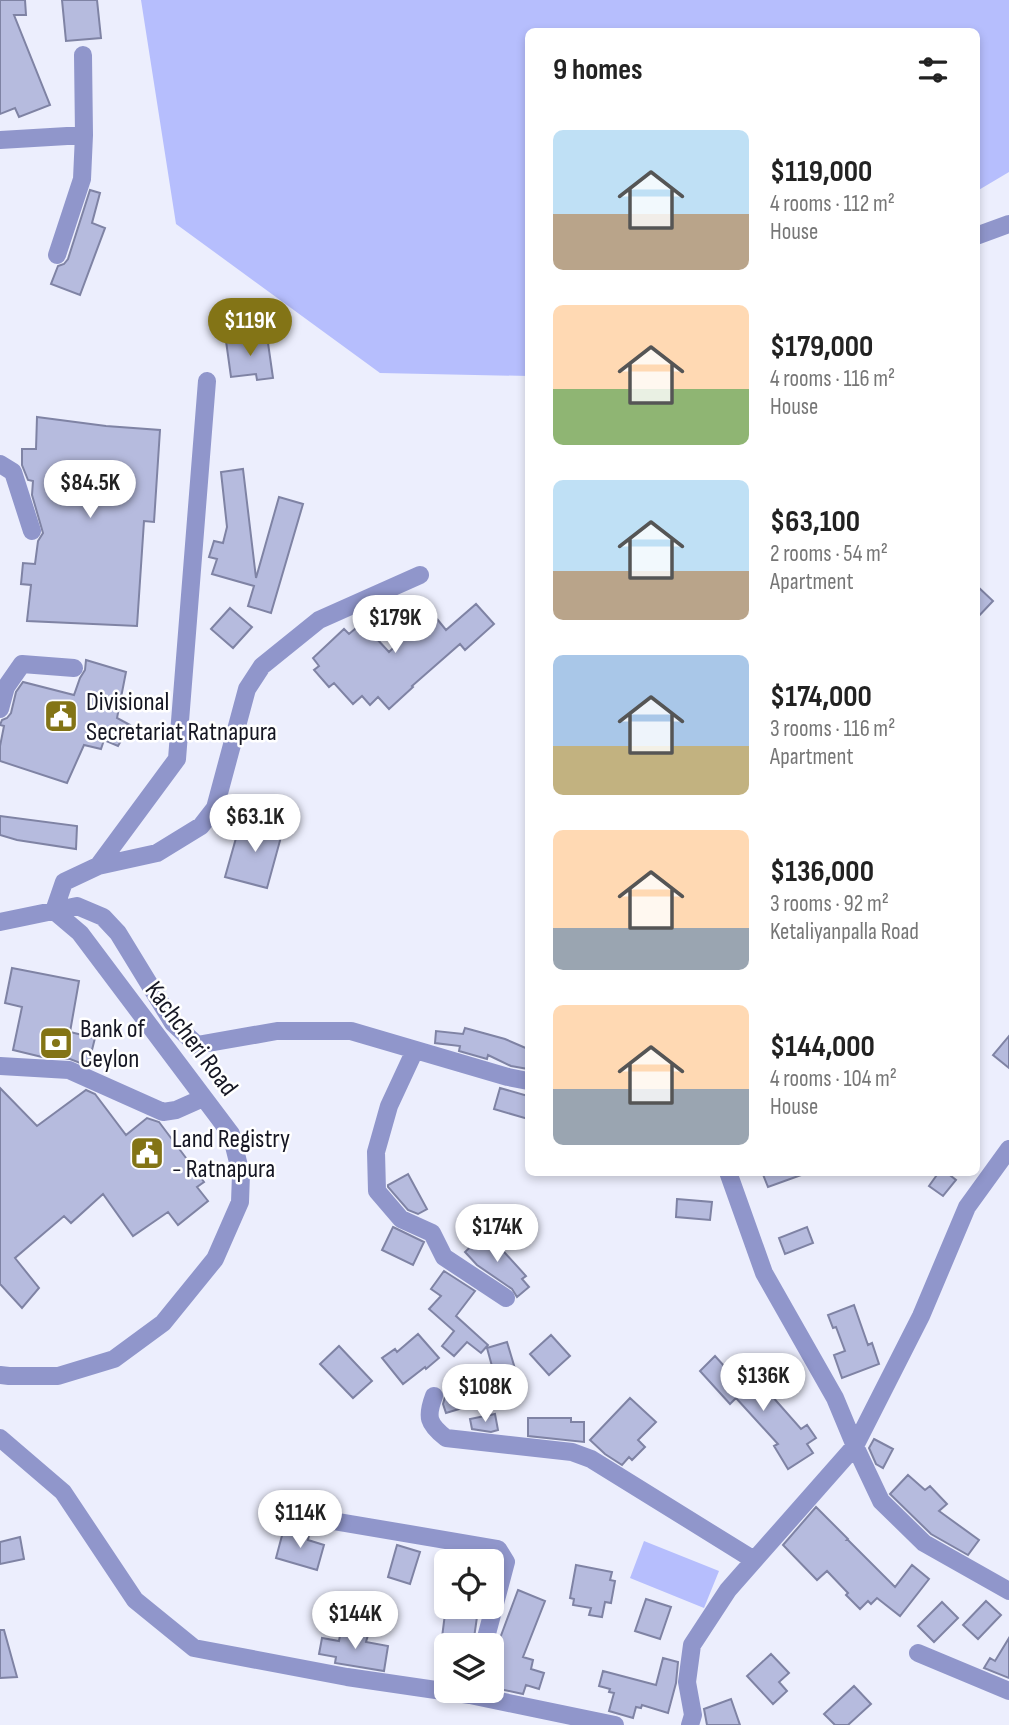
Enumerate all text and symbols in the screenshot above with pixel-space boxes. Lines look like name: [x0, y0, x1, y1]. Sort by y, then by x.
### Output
icon: filters: [914, 51, 952, 89]
text: 9 homes: [553, 52, 643, 88]
text: $119,000: [770, 154, 872, 190]
icon: home: [609, 158, 693, 242]
text: 4 rooms · 112 m²: [770, 190, 895, 218]
text: House: [770, 218, 818, 246]
pin: $119K: [201, 298, 299, 358]
text: $119K: [224, 307, 276, 335]
text: $179,000: [770, 329, 873, 365]
icon: home: [609, 333, 693, 417]
text: 4 rooms · 116 m²: [770, 365, 895, 393]
text: House: [770, 393, 818, 421]
pin: $84.5K: [33, 461, 147, 520]
text: $84.5K: [60, 469, 120, 497]
text: $63,100: [770, 504, 860, 540]
icon: home: [609, 508, 693, 592]
text: 2 rooms · 54 m²: [770, 540, 888, 568]
text: Apartment: [770, 568, 854, 596]
pin: $179K: [346, 596, 444, 655]
text: $179K: [369, 604, 421, 632]
text: $174,000: [770, 679, 872, 715]
icon: home: [609, 683, 693, 767]
place label: Divisional Secretariat Ratnapura: [86, 687, 277, 748]
public building icon: Divisional Secretariat Ratnapura: [42, 697, 80, 735]
text: 3 rooms · 116 m²: [770, 715, 895, 743]
text: Apartment: [770, 743, 854, 771]
pin: $63.1K: [198, 794, 312, 854]
text: $63.1K: [226, 803, 284, 831]
text: $136,000: [770, 854, 874, 890]
icon: home: [609, 858, 693, 942]
text: 3 rooms · 92 m²: [770, 890, 889, 918]
text: Ketaliyanpalla Road: [770, 918, 919, 946]
street label: Kachcheri Road: [138, 976, 244, 1102]
place label: Bank of Ceylon: [80, 1014, 146, 1075]
bank icon: Bank of Ceylon: [37, 1024, 75, 1062]
text: $144,000: [770, 1029, 875, 1065]
icon: home: [609, 1033, 693, 1117]
text: 4 rooms · 104 m²: [770, 1065, 897, 1093]
text: House: [770, 1093, 818, 1121]
place label: Land Registry - Ratnapura: [172, 1124, 290, 1185]
public building icon: Land Registry - Ratnapura: [128, 1134, 166, 1172]
pin: $174K: [448, 1204, 546, 1264]
text: $174K: [471, 1213, 523, 1241]
pin: $136K: [714, 1354, 812, 1413]
text: $136K: [736, 1362, 790, 1390]
pin: $108K: [436, 1364, 534, 1424]
text: $108K: [458, 1373, 512, 1401]
pin: $114K: [251, 1490, 349, 1550]
text: $114K: [274, 1499, 326, 1527]
map controls: [434, 1549, 504, 1703]
button: locate: [434, 1549, 504, 1619]
pin: $144K: [306, 1592, 404, 1651]
text: $144K: [328, 1600, 382, 1628]
button: layers: [434, 1633, 504, 1703]

